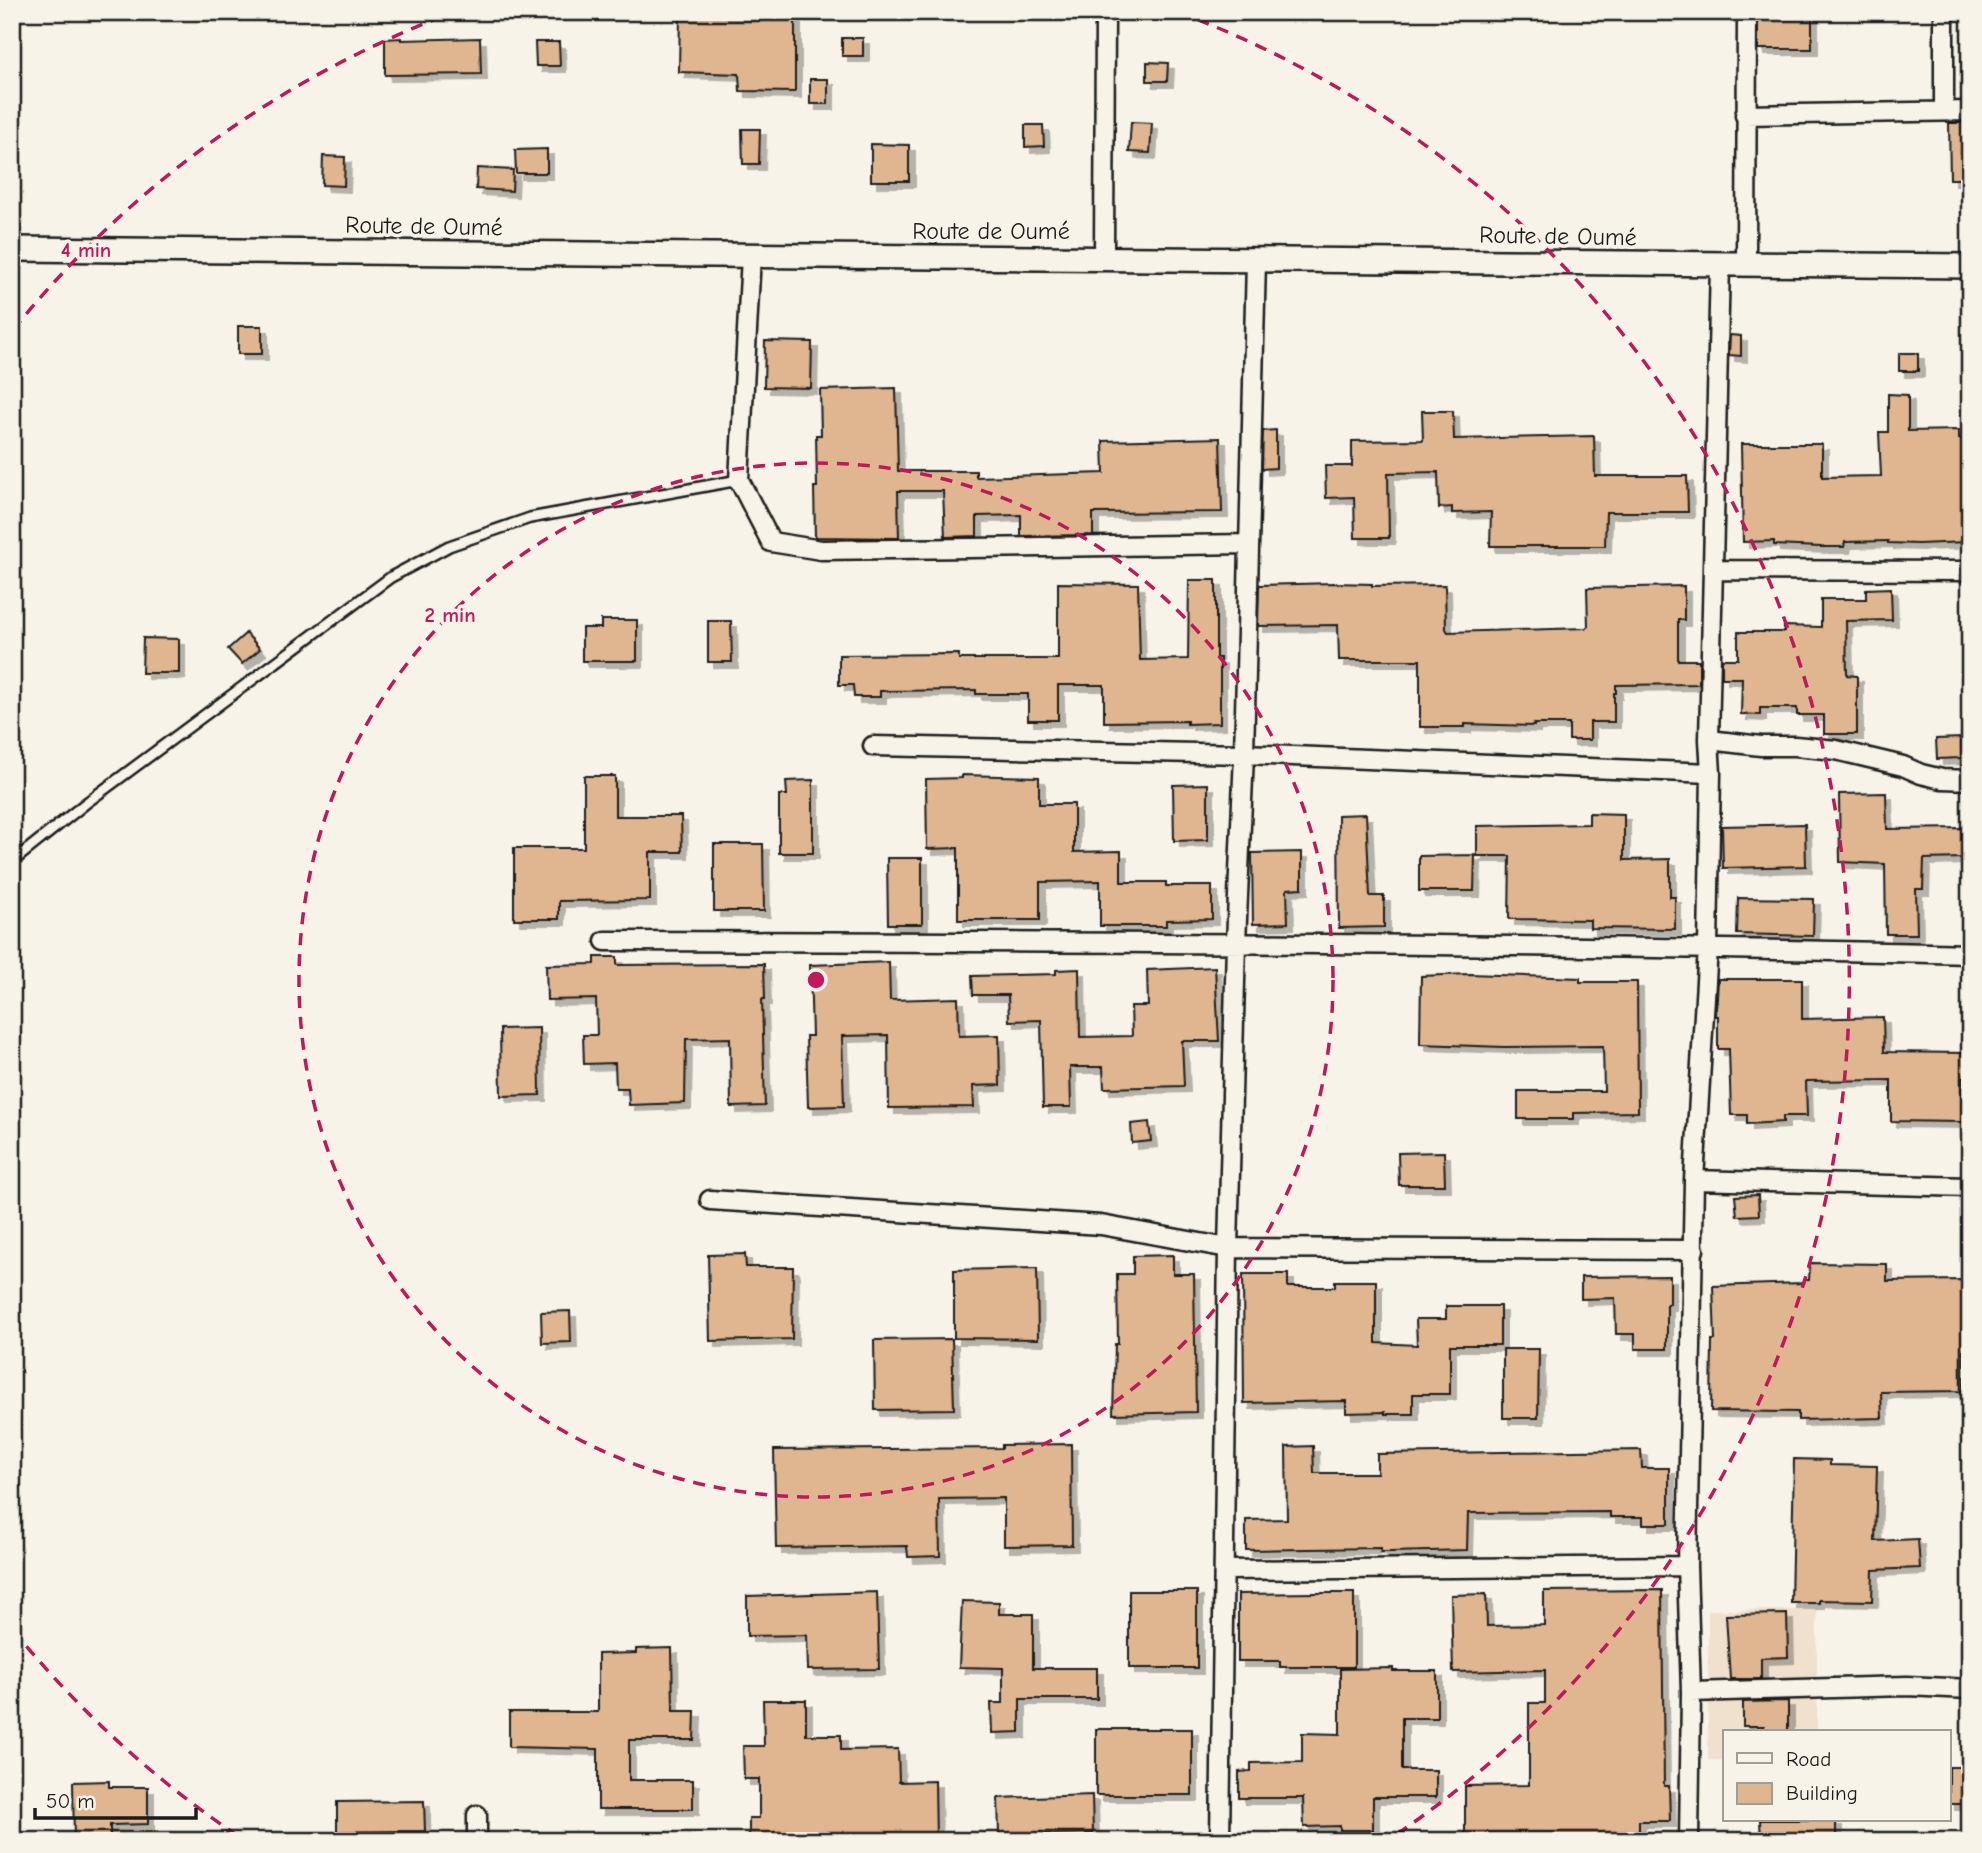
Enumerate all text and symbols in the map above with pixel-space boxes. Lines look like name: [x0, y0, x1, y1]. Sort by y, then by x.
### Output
street label: Route de Oumé: [345, 211, 503, 241]
street label: Route de Oumé: [912, 217, 1070, 245]
street label: Route de Oumé: [1479, 221, 1637, 251]
text: 4 min: [61, 238, 111, 262]
text: 2 min: [424, 603, 476, 627]
centre of rings: [804, 968, 828, 992]
legend: [1723, 1730, 1951, 1822]
text: Road: [1786, 1747, 1831, 1771]
scale bar: [35, 1776, 196, 1820]
text: Building: [1786, 1781, 1858, 1805]
text: 50 m: [46, 1789, 95, 1813]

